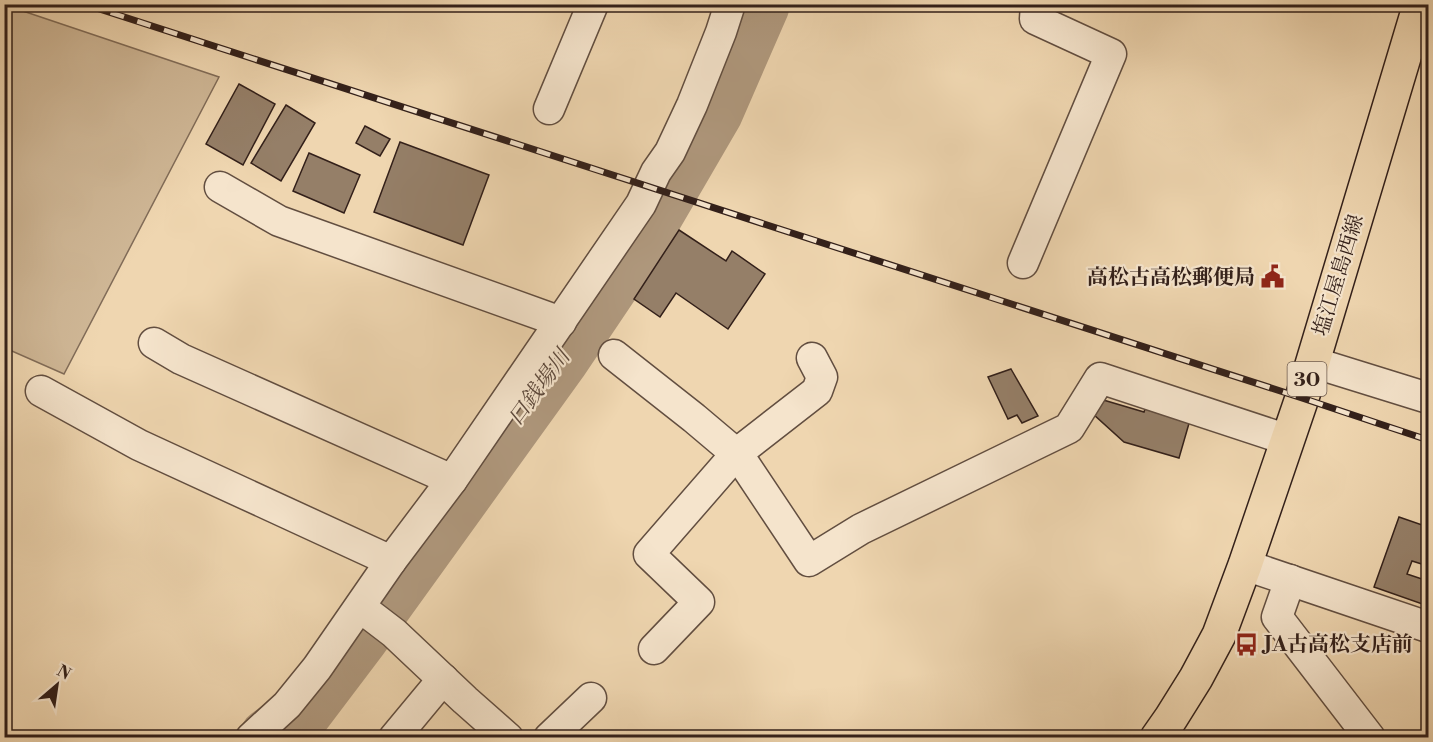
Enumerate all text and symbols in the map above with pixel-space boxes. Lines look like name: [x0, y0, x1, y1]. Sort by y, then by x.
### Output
street label: 塩江屋島西線: [1308, 211, 1370, 339]
public building icon: 高松古高松郵便局: [1260, 264, 1286, 290]
place label: 高松古高松郵便局: [1087, 265, 1255, 291]
water label: 口銭場川: [502, 343, 577, 431]
road number: 30: [1288, 362, 1326, 396]
bus stop icon: JA古高松支店前: [1233, 631, 1259, 657]
place label: JA古高松支店前: [1261, 632, 1413, 658]
north arrow: [27, 655, 87, 715]
text: N: [53, 661, 74, 685]

